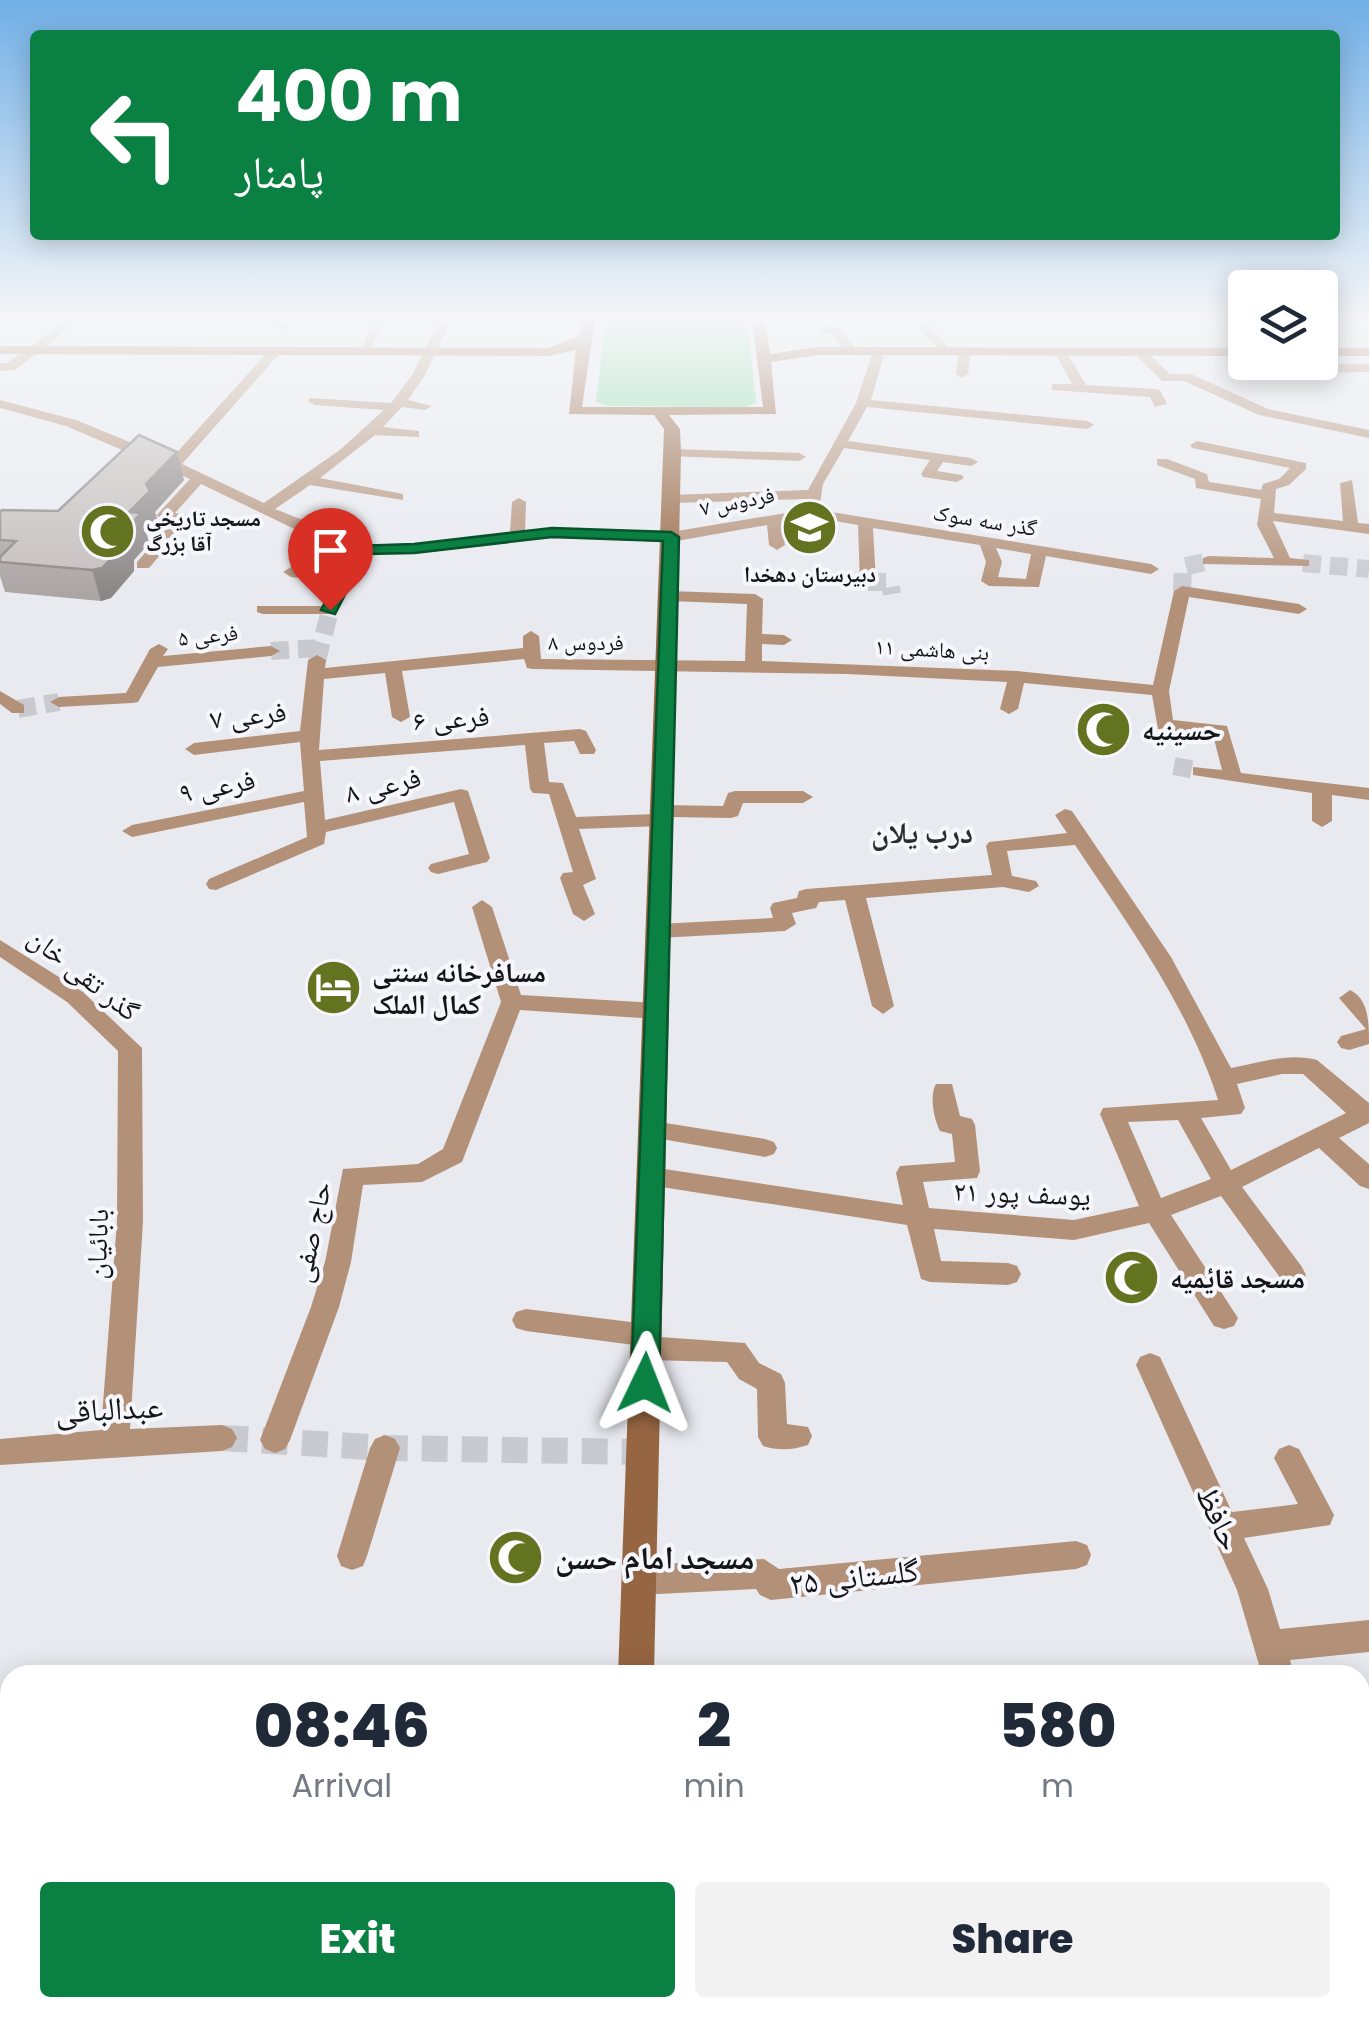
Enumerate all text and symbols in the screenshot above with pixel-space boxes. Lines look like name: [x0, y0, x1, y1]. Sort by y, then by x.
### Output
text: 400 m: [235, 47, 463, 146]
icon: left: [70, 70, 200, 200]
text: پامنار: [235, 141, 324, 204]
map controls: [1228, 270, 1338, 380]
button: layers: [1228, 270, 1338, 380]
street label: فردوس ۷: [697, 479, 777, 524]
school or university icon: دبیرستان دهخدا: [780, 497, 840, 557]
street label: گذر سه سوک: [931, 497, 1039, 544]
mosque icon: مسجد تاریخی آقا بزرگ: [77, 501, 137, 561]
place label: مسجد تاریخی آقا بزرگ: [146, 503, 261, 559]
pin: [288, 508, 373, 611]
icon: arrive: [303, 523, 358, 578]
place label: دبیرستان دهخدا: [744, 559, 876, 590]
street label: فرعی ۵: [177, 617, 240, 654]
street label: فردوس ۸: [548, 627, 624, 658]
street label: بنی هاشمی ۱۱: [874, 631, 990, 668]
street label: فرعی ۷: [208, 692, 288, 739]
street label: فرعی ۶: [412, 696, 491, 741]
mosque icon: حسینیه: [1073, 700, 1133, 760]
place label: حسینیه: [1142, 711, 1221, 750]
street label: فرعی ۸: [341, 758, 425, 813]
street label: فرعی ۹: [176, 760, 258, 813]
district label: درب یلان: [871, 811, 973, 854]
street label: گذر تقی خان: [20, 919, 148, 1031]
place label: مسافرخانه سنتی کمال الملک: [372, 953, 546, 1024]
hotel icon: مسافرخانه سنتی کمال الملک: [303, 958, 363, 1018]
street label: یوسف پور ۲۱: [953, 1172, 1091, 1215]
street label: حاج صفی: [282, 1178, 341, 1286]
street label: بابائیان: [77, 1208, 118, 1280]
mosque icon: مسجد قایٔمیه: [1101, 1248, 1161, 1308]
place label: مسجد قایٔمیه: [1170, 1259, 1305, 1298]
position arrow: [593, 1331, 697, 1435]
street label: عبدالباقی: [54, 1383, 164, 1434]
street label: حافظ: [1185, 1478, 1254, 1558]
mosque icon: مسجد امام حسن: [486, 1528, 546, 1588]
place label: مسجد امام حسن: [555, 1535, 754, 1580]
street label: گلستانی ۲۵: [787, 1547, 921, 1606]
text: 08:46: [254, 1684, 430, 1768]
text: 2: [697, 1684, 731, 1768]
text: 580: [998, 1684, 1116, 1768]
text: Arrival: [291, 1763, 392, 1808]
text: min: [684, 1763, 745, 1808]
text: m: [1041, 1763, 1074, 1808]
button: Exit: [40, 1882, 675, 1997]
button: Share: [695, 1882, 1330, 1997]

